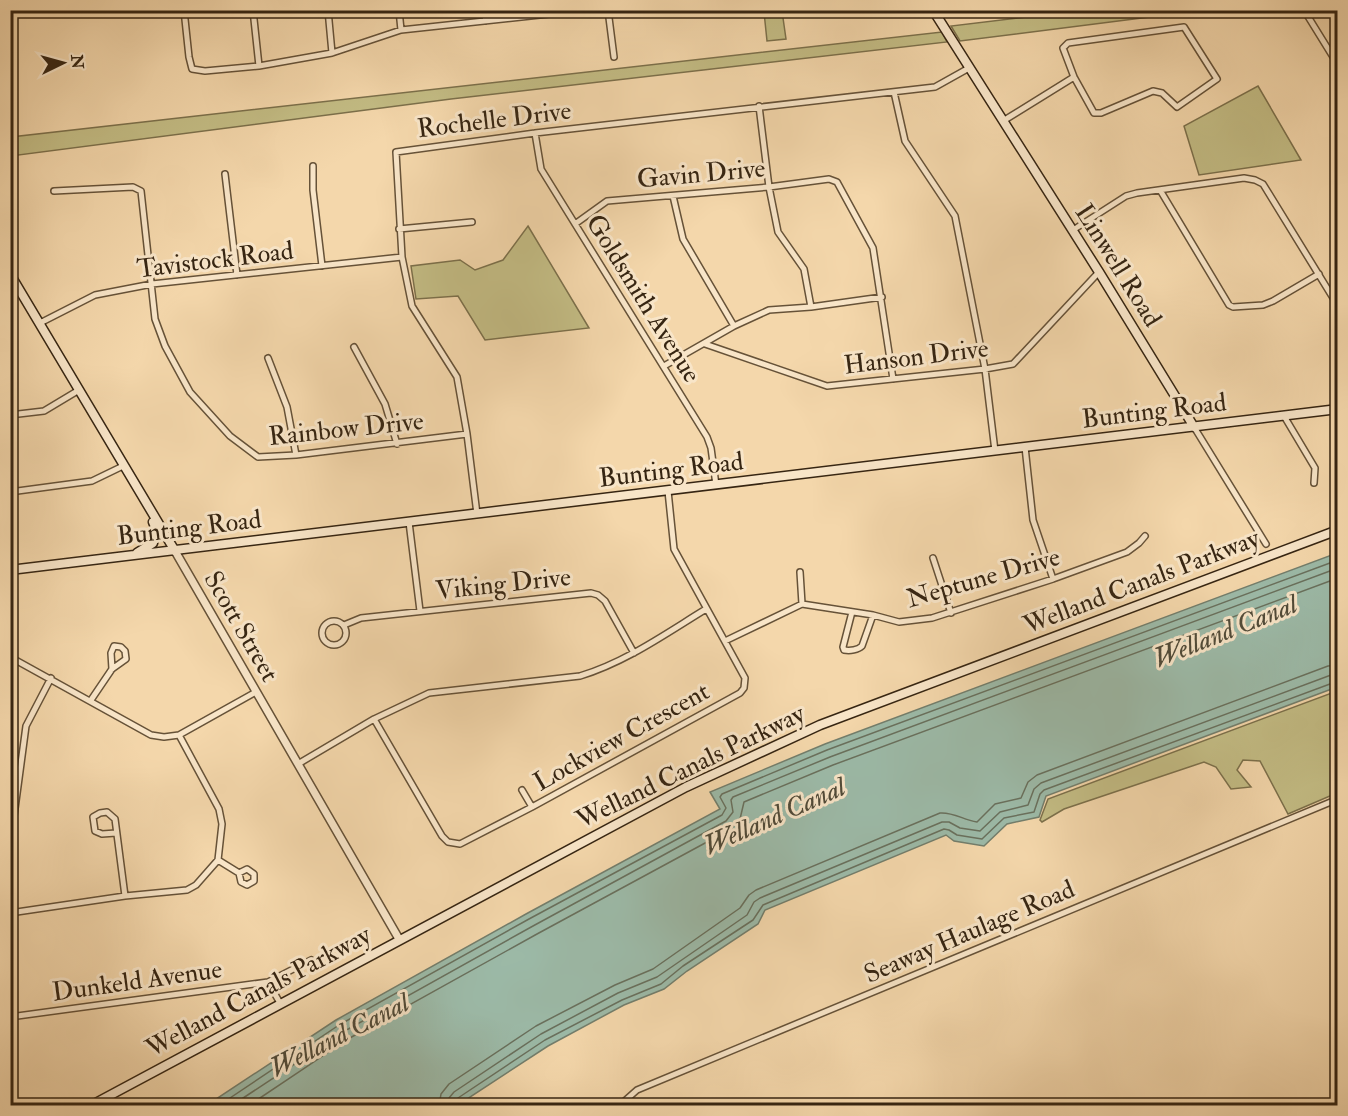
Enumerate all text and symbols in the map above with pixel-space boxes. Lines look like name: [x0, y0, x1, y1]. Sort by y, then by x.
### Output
north arrow: [33, 33, 93, 93]
text: N: [66, 53, 88, 70]
street label: Rochelle Drive: [415, 95, 573, 145]
street label: Gavin Drive: [636, 152, 767, 196]
street label: Linwell Road: [1068, 198, 1169, 333]
street label: Goldsmith Avenue: [579, 209, 708, 389]
street label: Tavistock Road: [135, 235, 295, 285]
street label: Hanson Drive: [842, 332, 990, 382]
street label: Bunting Road: [1080, 386, 1228, 436]
street label: Rainbow Drive: [267, 405, 425, 453]
street label: Bunting Road: [597, 445, 745, 495]
street label: Bunting Road: [115, 503, 263, 553]
street label: Welland Canals Parkway: [1019, 522, 1263, 640]
street label: Neptune Drive: [903, 541, 1064, 616]
street label: Viking Drive: [434, 561, 572, 607]
street label: Scott Street: [197, 566, 286, 687]
water label: Welland Canal: [1148, 587, 1302, 675]
street label: Lockview Crescent: [528, 675, 715, 798]
street label: Welland Canals Parkway: [571, 697, 809, 835]
water label: Welland Canal: [698, 770, 850, 862]
street label: Seaway Haulage Road: [859, 873, 1080, 991]
street label: Welland Canals Parkway: [140, 918, 376, 1064]
street label: Dunkeld Avenue: [50, 953, 224, 1009]
water label: Welland Canal: [264, 986, 414, 1084]

